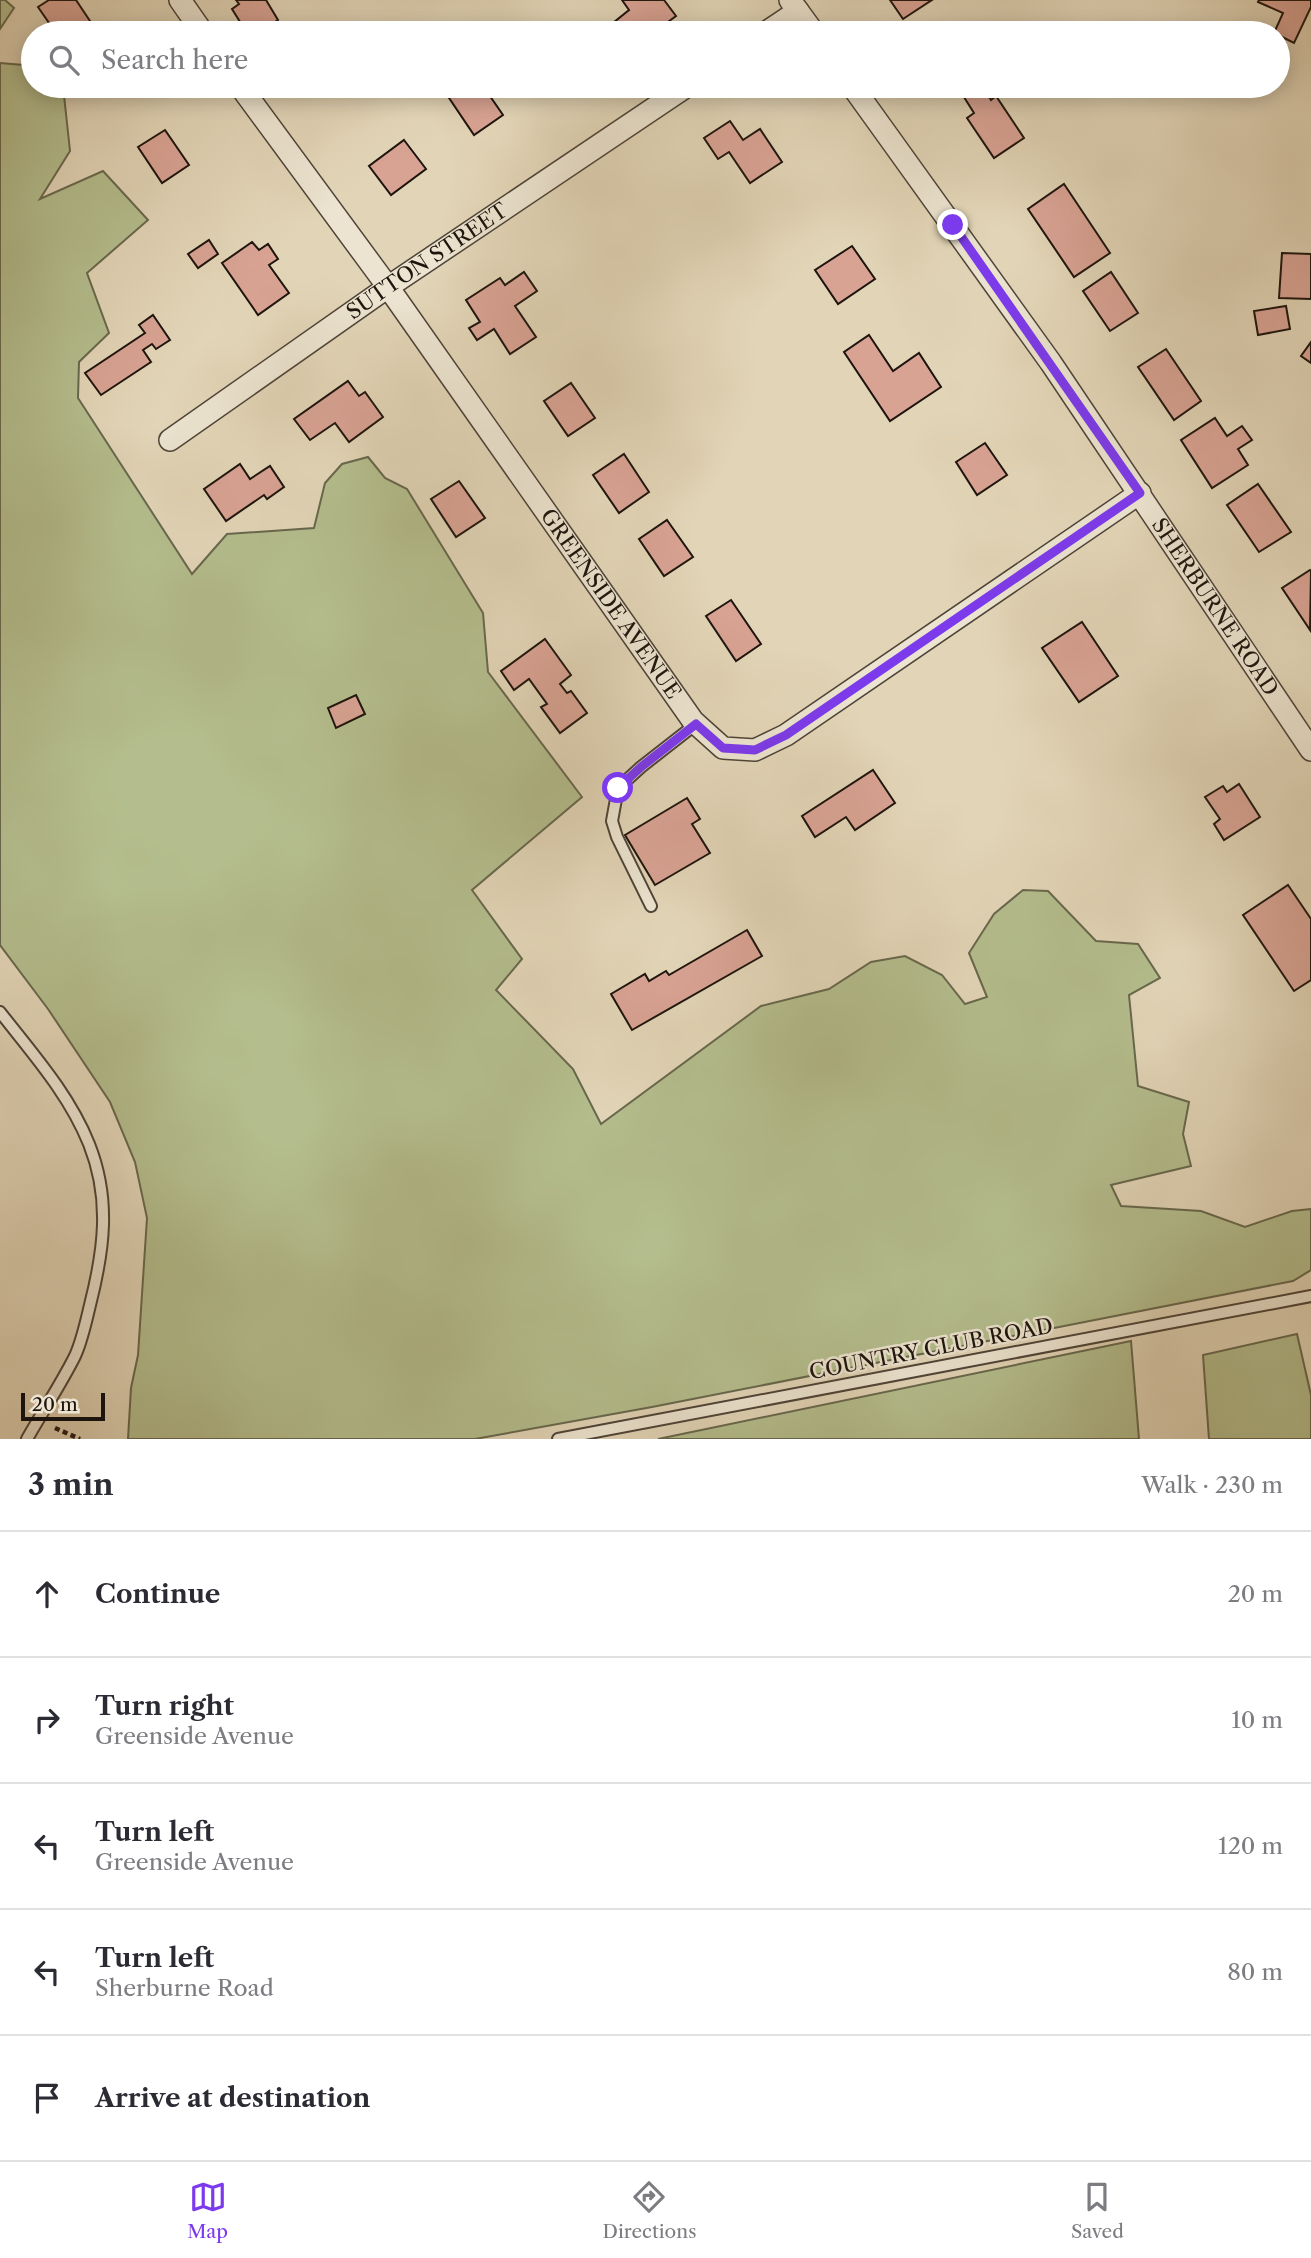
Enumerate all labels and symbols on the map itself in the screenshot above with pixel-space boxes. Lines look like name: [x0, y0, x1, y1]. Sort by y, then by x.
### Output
street label: SUTTON STREET: [341, 197, 512, 324]
route end: [937, 209, 968, 240]
street label: GREENSIDE AVENUE: [536, 504, 687, 704]
street label: SHERBURNE ROAD: [1147, 513, 1284, 700]
route start: [602, 772, 633, 803]
street label: COUNTRY CLUB ROAD: [807, 1313, 1055, 1384]
scale bar: [21, 1390, 105, 1422]

